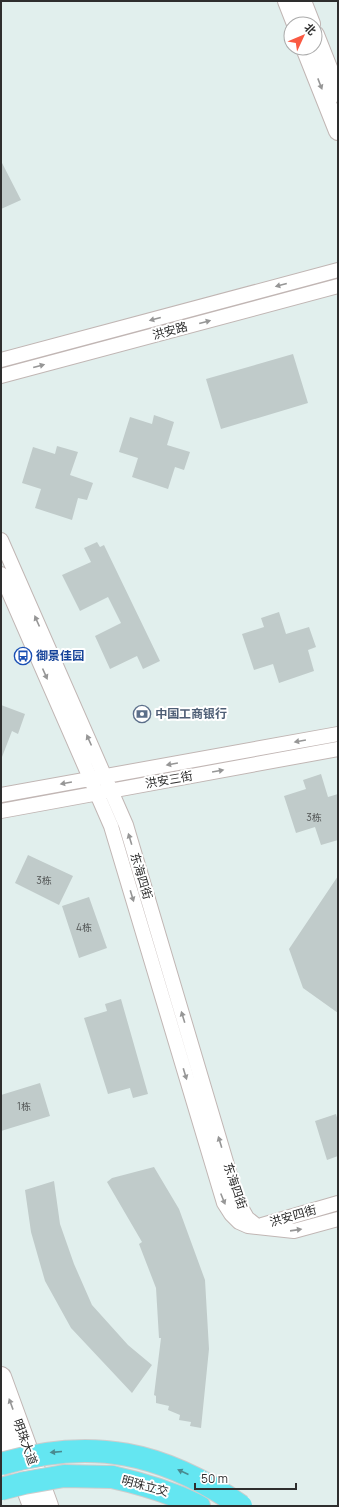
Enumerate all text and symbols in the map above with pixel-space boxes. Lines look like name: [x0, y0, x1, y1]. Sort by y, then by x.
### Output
north arrow: [283, 16, 323, 56]
text: 北: [301, 20, 320, 38]
one-way arrow: [317, 79, 323, 91]
one-way arrow: [274, 283, 287, 289]
one-way arrow: [149, 316, 161, 322]
street label: 洪安路: [150, 318, 189, 343]
one-way arrow: [199, 319, 211, 325]
one-way arrow: [32, 363, 45, 369]
one-way arrow: [34, 615, 40, 627]
bus stop icon: 御景佳园: [13, 646, 33, 666]
place label: 御景佳园: [36, 647, 84, 664]
one-way arrow: [42, 669, 48, 681]
bank icon: 中国工商银行: [132, 704, 152, 724]
place label: 中国工商银行: [155, 705, 227, 722]
one-way arrow: [86, 734, 92, 746]
one-way arrow: [294, 738, 306, 744]
one-way arrow: [166, 761, 178, 767]
street label: 洪安三街: [144, 767, 194, 792]
one-way arrow: [212, 768, 224, 774]
one-way arrow: [60, 780, 72, 786]
house number: 3栋: [306, 810, 322, 824]
one-way arrow: [127, 832, 133, 844]
street label: 东海四街: [126, 850, 157, 901]
house number: 3栋: [36, 873, 52, 887]
one-way arrow: [129, 890, 135, 902]
house number: 4栋: [76, 920, 92, 934]
one-way arrow: [180, 1011, 186, 1023]
one-way arrow: [182, 1069, 188, 1081]
house number: 1栋: [17, 1099, 31, 1113]
one-way arrow: [217, 1135, 223, 1147]
street label: 东海四街: [220, 1160, 251, 1211]
one-way arrow: [220, 1193, 226, 1204]
street label: 洪安四街: [267, 1201, 318, 1230]
one-way arrow: [290, 1227, 302, 1233]
one-way arrow: [7, 1397, 13, 1409]
street label: 明珠大道: [9, 1416, 42, 1467]
one-way arrow: [50, 1448, 63, 1455]
scale bar: [195, 1465, 296, 1491]
one-way arrow: [178, 1469, 189, 1475]
text: 50 m: [201, 1470, 228, 1487]
street label: 明珠立交: [120, 1471, 171, 1500]

